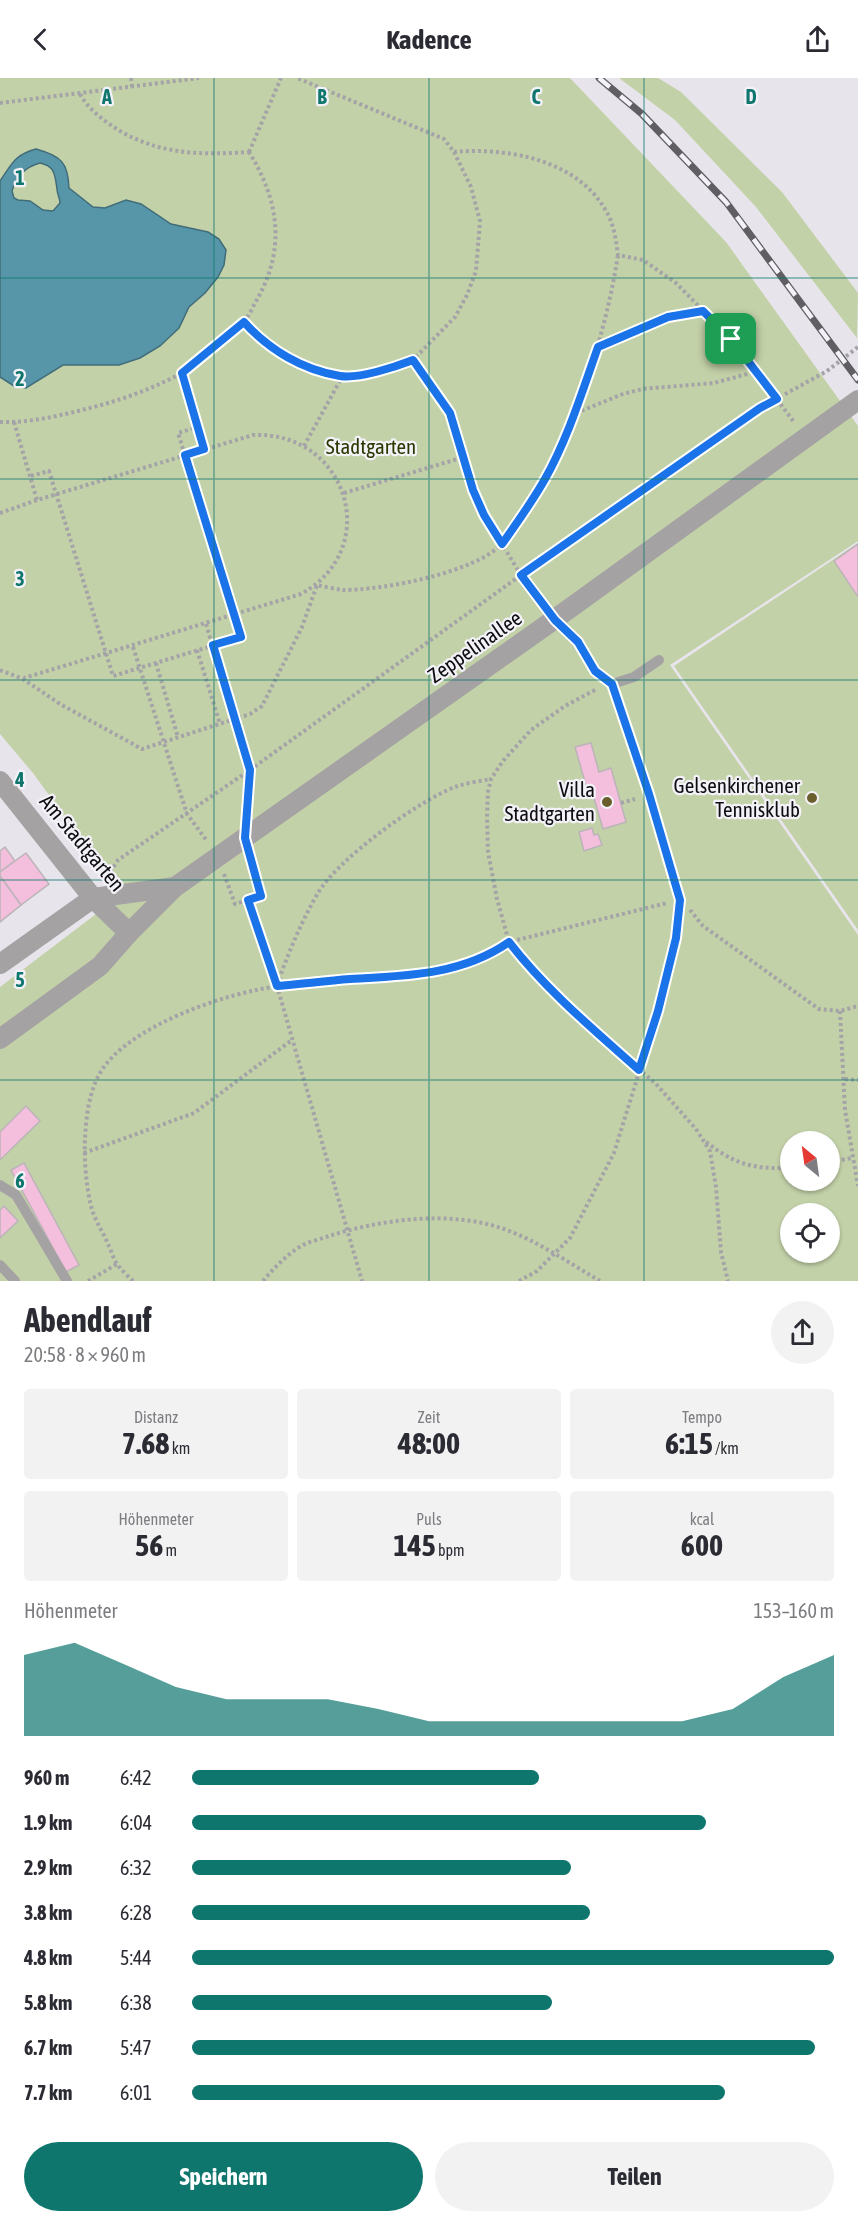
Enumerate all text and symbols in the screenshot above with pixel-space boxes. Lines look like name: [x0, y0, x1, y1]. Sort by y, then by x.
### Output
icon: back: [24, 23, 57, 56]
icon: share: [801, 23, 834, 56]
text: Kadence: [386, 24, 472, 55]
text: A: [101, 85, 112, 108]
text: B: [317, 85, 327, 108]
text: C: [532, 85, 541, 108]
text: D: [745, 85, 757, 108]
text: 1: [15, 166, 25, 189]
pin: [705, 313, 756, 364]
icon: arrive: [714, 322, 747, 355]
text: 2: [15, 367, 25, 390]
park label: Stadtgarten: [326, 434, 416, 458]
text: 3: [15, 567, 25, 590]
street label: Zeppelinallee: [423, 605, 526, 687]
text: 4: [14, 768, 25, 791]
place label: Gelsenkirchener Tennisklub: [674, 773, 801, 821]
place label: Villa Stadtgarten: [504, 777, 595, 825]
street label: Am Stadtgarten: [35, 789, 130, 896]
marker: Gelsenkirchener Tennisklub: [805, 791, 819, 805]
marker: Villa Stadtgarten: [600, 795, 614, 809]
text: 5: [15, 968, 25, 991]
north arrow: [780, 1131, 840, 1191]
map controls: [780, 1131, 840, 1263]
text: 6: [15, 1169, 25, 1192]
button: locate: [780, 1203, 840, 1263]
text: Abendlauf: [24, 1301, 152, 1339]
button: share: [771, 1301, 834, 1364]
text: 20:58 · 8 × 960 m: [24, 1343, 146, 1366]
text: Distanz: [134, 1408, 178, 1426]
text: Zeit: [418, 1408, 440, 1426]
text: Tempo: [682, 1408, 722, 1426]
text: 7.68: [122, 1426, 169, 1460]
text: 48:00: [398, 1426, 460, 1460]
text: 6:15: [665, 1426, 713, 1460]
text: km: [169, 1439, 190, 1457]
text: /km: [713, 1439, 739, 1457]
text: Höhenmeter: [119, 1510, 193, 1528]
text: Puls: [416, 1510, 442, 1528]
text: kcal: [690, 1510, 714, 1528]
text: 56: [135, 1528, 163, 1562]
text: 145: [393, 1528, 436, 1562]
text: 600: [681, 1528, 723, 1562]
text: m: [163, 1541, 177, 1559]
text: bpm: [436, 1541, 465, 1559]
text: Höhenmeter: [24, 1599, 118, 1622]
text: 153–160 m: [753, 1599, 834, 1622]
text: 960 m: [24, 1766, 69, 1789]
text: 6:42: [120, 1766, 152, 1789]
text: 1.9 km: [24, 1811, 72, 1834]
text: 6:04: [120, 1811, 152, 1834]
text: 2.9 km: [24, 1856, 72, 1879]
text: 6:32: [120, 1856, 152, 1879]
text: 3.8 km: [24, 1901, 72, 1924]
text: 6:28: [120, 1901, 152, 1924]
text: 4.8 km: [24, 1946, 72, 1969]
text: 5:44: [120, 1946, 152, 1969]
text: 5.8 km: [24, 1991, 72, 2014]
text: 6:38: [120, 1991, 152, 2014]
text: 6.7 km: [24, 2036, 72, 2059]
text: 5:47: [120, 2036, 152, 2059]
text: 7.7 km: [24, 2081, 72, 2104]
text: 6:01: [120, 2081, 152, 2104]
button: Speichern: [24, 2142, 423, 2211]
button: Teilen: [435, 2142, 834, 2211]

